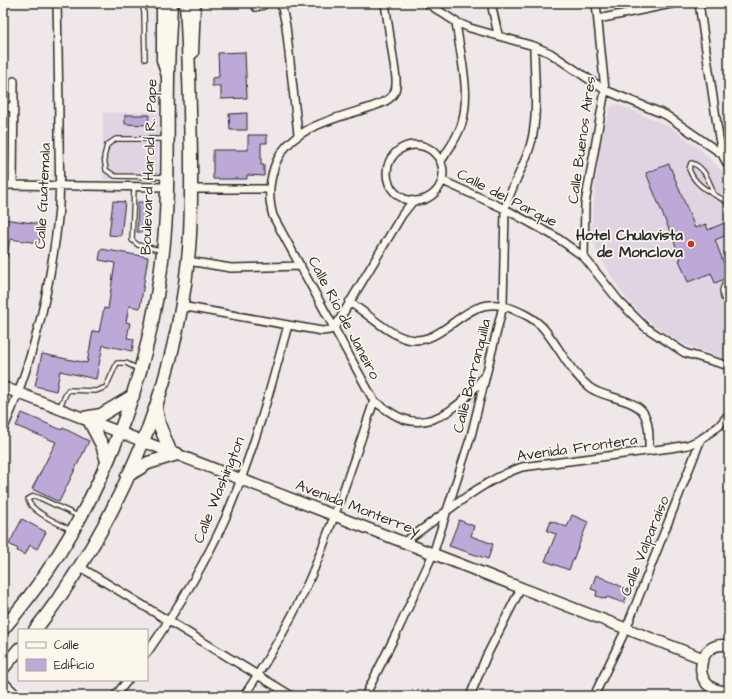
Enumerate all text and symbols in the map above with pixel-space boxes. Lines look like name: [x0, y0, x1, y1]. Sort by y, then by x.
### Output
street label: Calle Buenos Aires: [563, 74, 601, 205]
street label: Boulevard Harold R. Pape: [135, 78, 163, 256]
street label: Calle Guatemala: [30, 142, 56, 250]
street label: Calle del Parque: [453, 164, 561, 232]
place label: Hotel Chulavista de Monclova: [576, 225, 683, 263]
marker: Hotel Chulavista de Monclova: [686, 239, 696, 249]
street label: Calle Río de Janeiro: [303, 253, 386, 384]
street label: Calle Barranquilla: [448, 316, 496, 435]
street label: Avenida Frontera: [515, 429, 639, 467]
street label: Calle Washington: [188, 433, 251, 547]
street label: Avenida Monterrey: [292, 475, 423, 542]
street label: Calle Valparaíso: [615, 492, 675, 599]
legend: [18, 629, 148, 681]
text: Calle: [54, 637, 79, 654]
text: Edificio: [54, 657, 94, 674]

